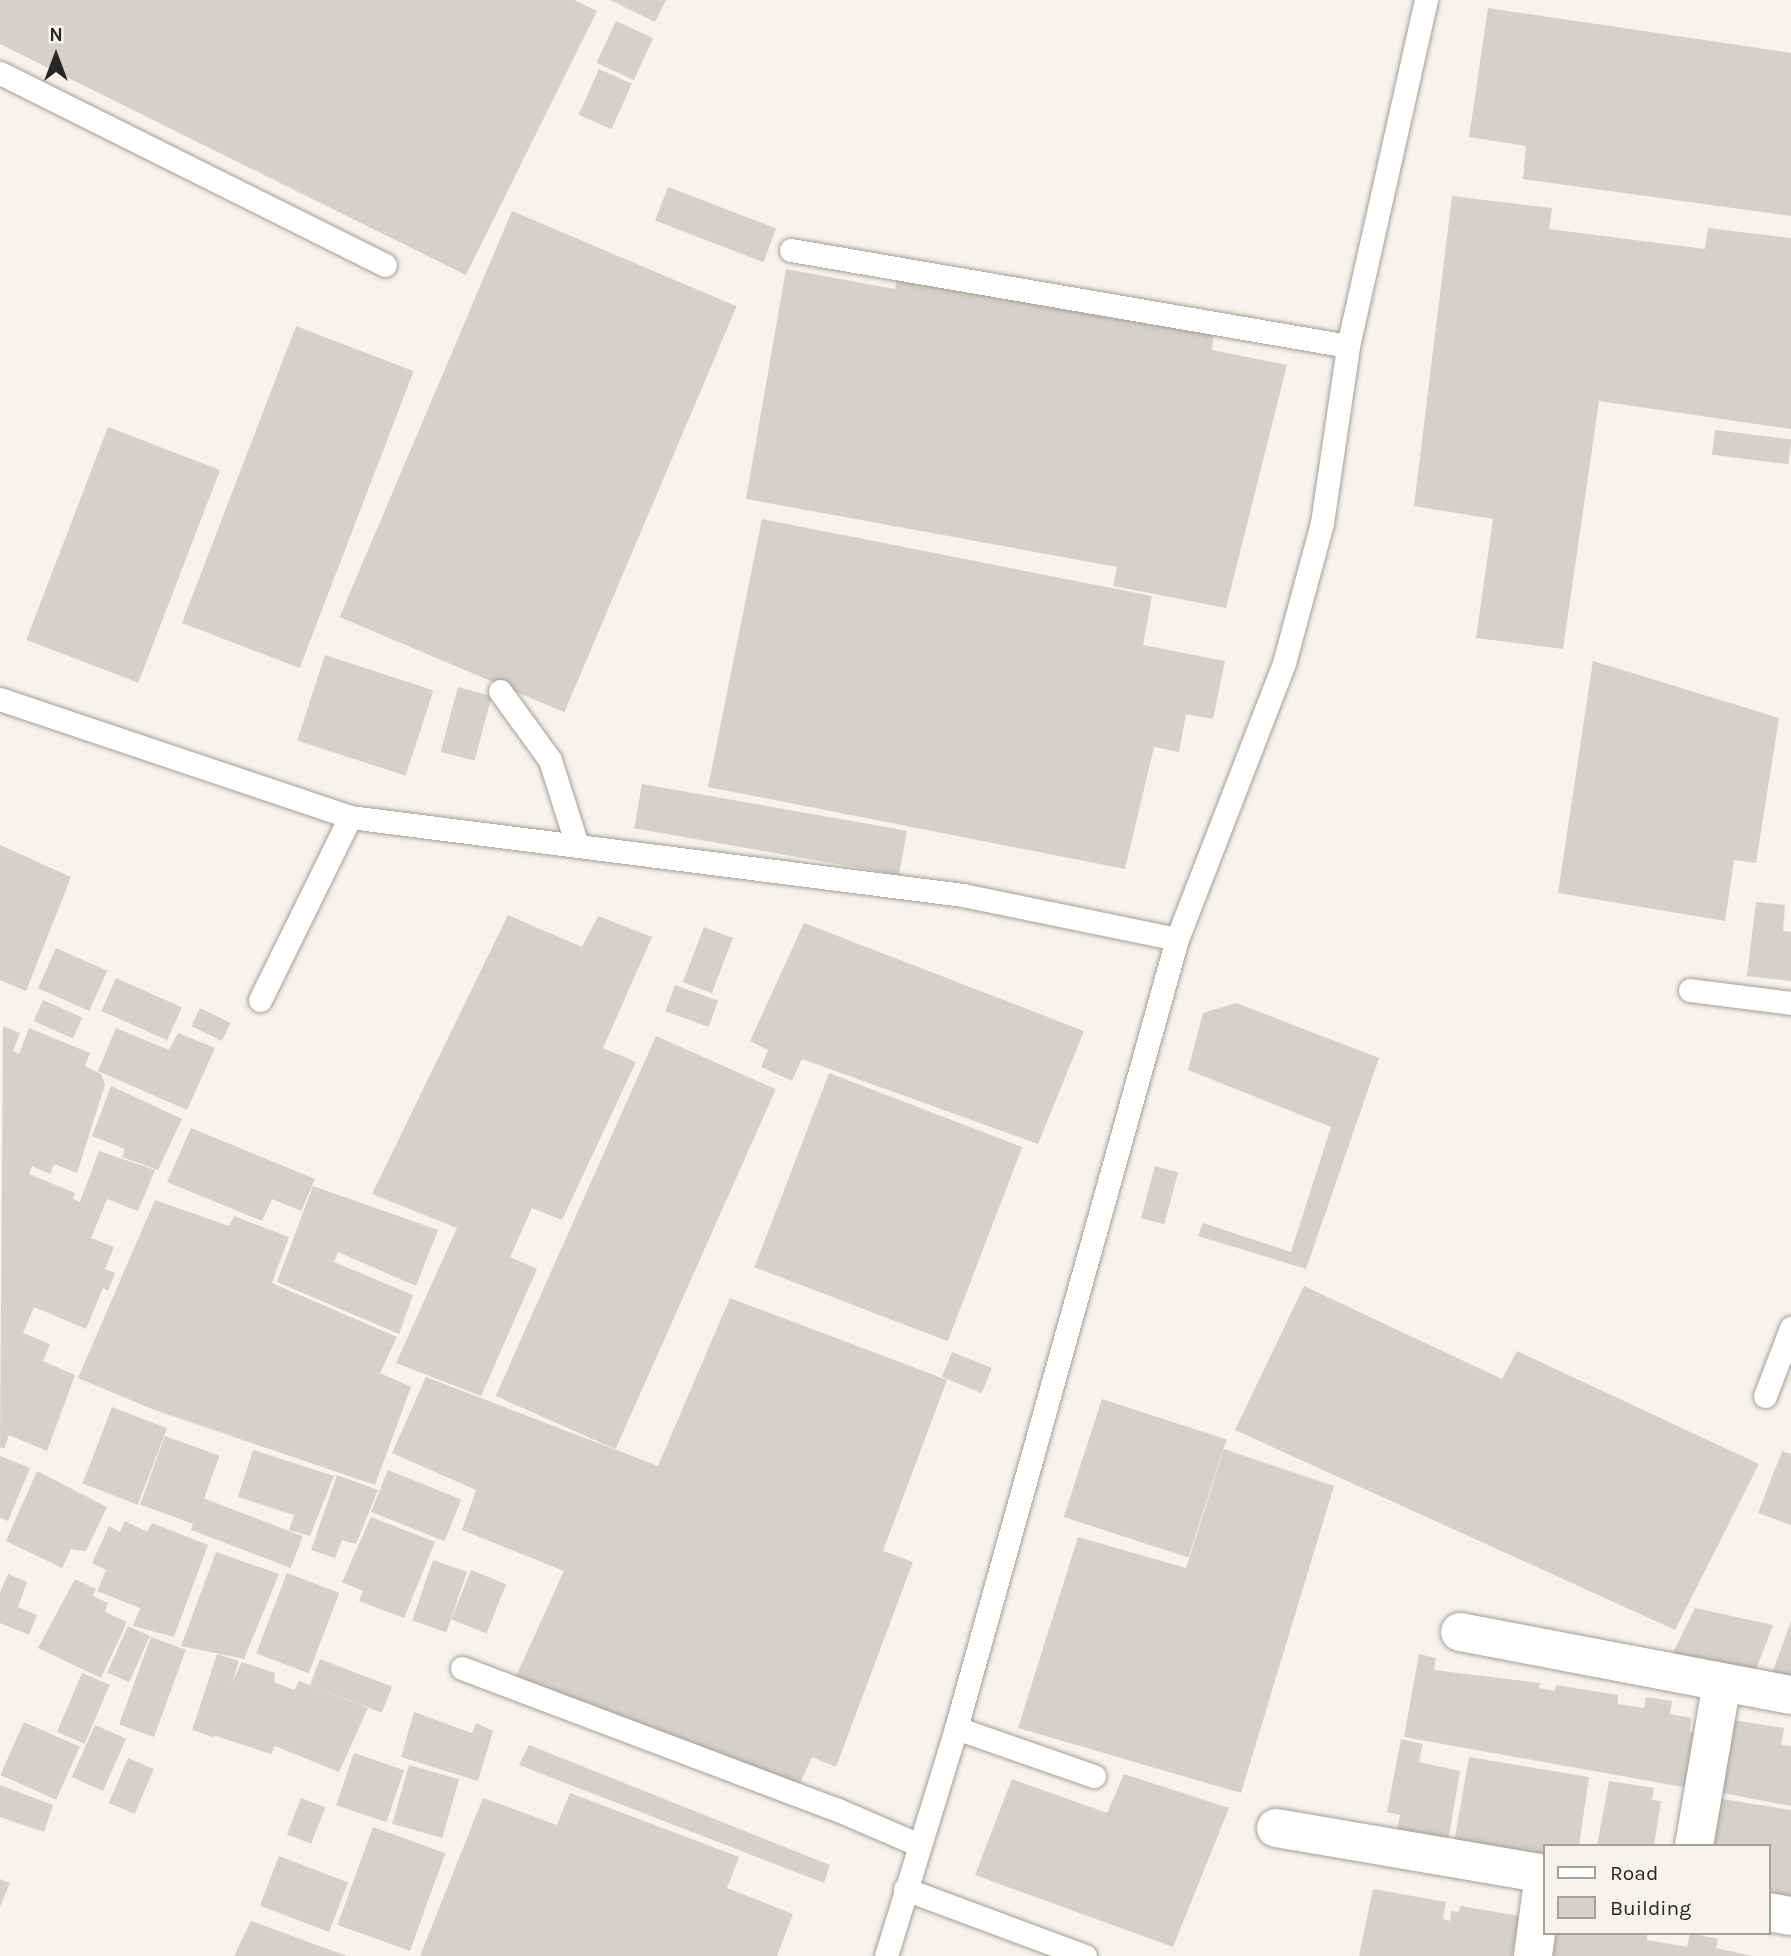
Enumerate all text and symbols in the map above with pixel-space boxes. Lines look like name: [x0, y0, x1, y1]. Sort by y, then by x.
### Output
north arrow: [21, 21, 91, 91]
text: N: [49, 24, 63, 46]
legend: [1542, 1844, 1770, 1935]
text: Road: [1610, 1861, 1658, 1885]
text: Building: [1610, 1896, 1691, 1920]

